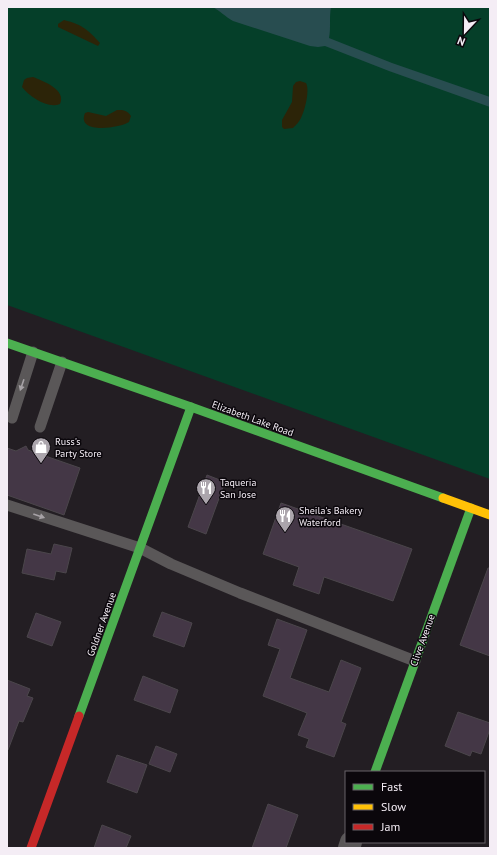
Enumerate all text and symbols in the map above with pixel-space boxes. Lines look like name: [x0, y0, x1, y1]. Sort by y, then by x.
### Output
north arrow: [445, 12, 485, 52]
text: N: [455, 33, 467, 49]
one-way arrow: [19, 379, 25, 391]
street label: Elizabeth Lake Road: [210, 398, 295, 439]
place label: Russ's Party Store: [55, 435, 102, 460]
shop icon: Russ's Party Store: [30, 436, 52, 464]
place label: Taqueria San Jose: [220, 476, 256, 501]
restaurant icon: Taqueria San Jose: [195, 477, 217, 505]
place label: Sheila's Bakery Waterford: [299, 504, 363, 529]
restaurant icon: Sheila's Bakery Waterford: [274, 505, 296, 533]
one-way arrow: [34, 513, 46, 519]
street label: Goldner Avenue: [84, 590, 119, 658]
street label: Clive Avenue: [407, 612, 438, 668]
legend: [345, 771, 485, 843]
text: Fast: [381, 779, 402, 794]
text: Slow: [381, 799, 406, 814]
text: Jam: [380, 819, 400, 834]

